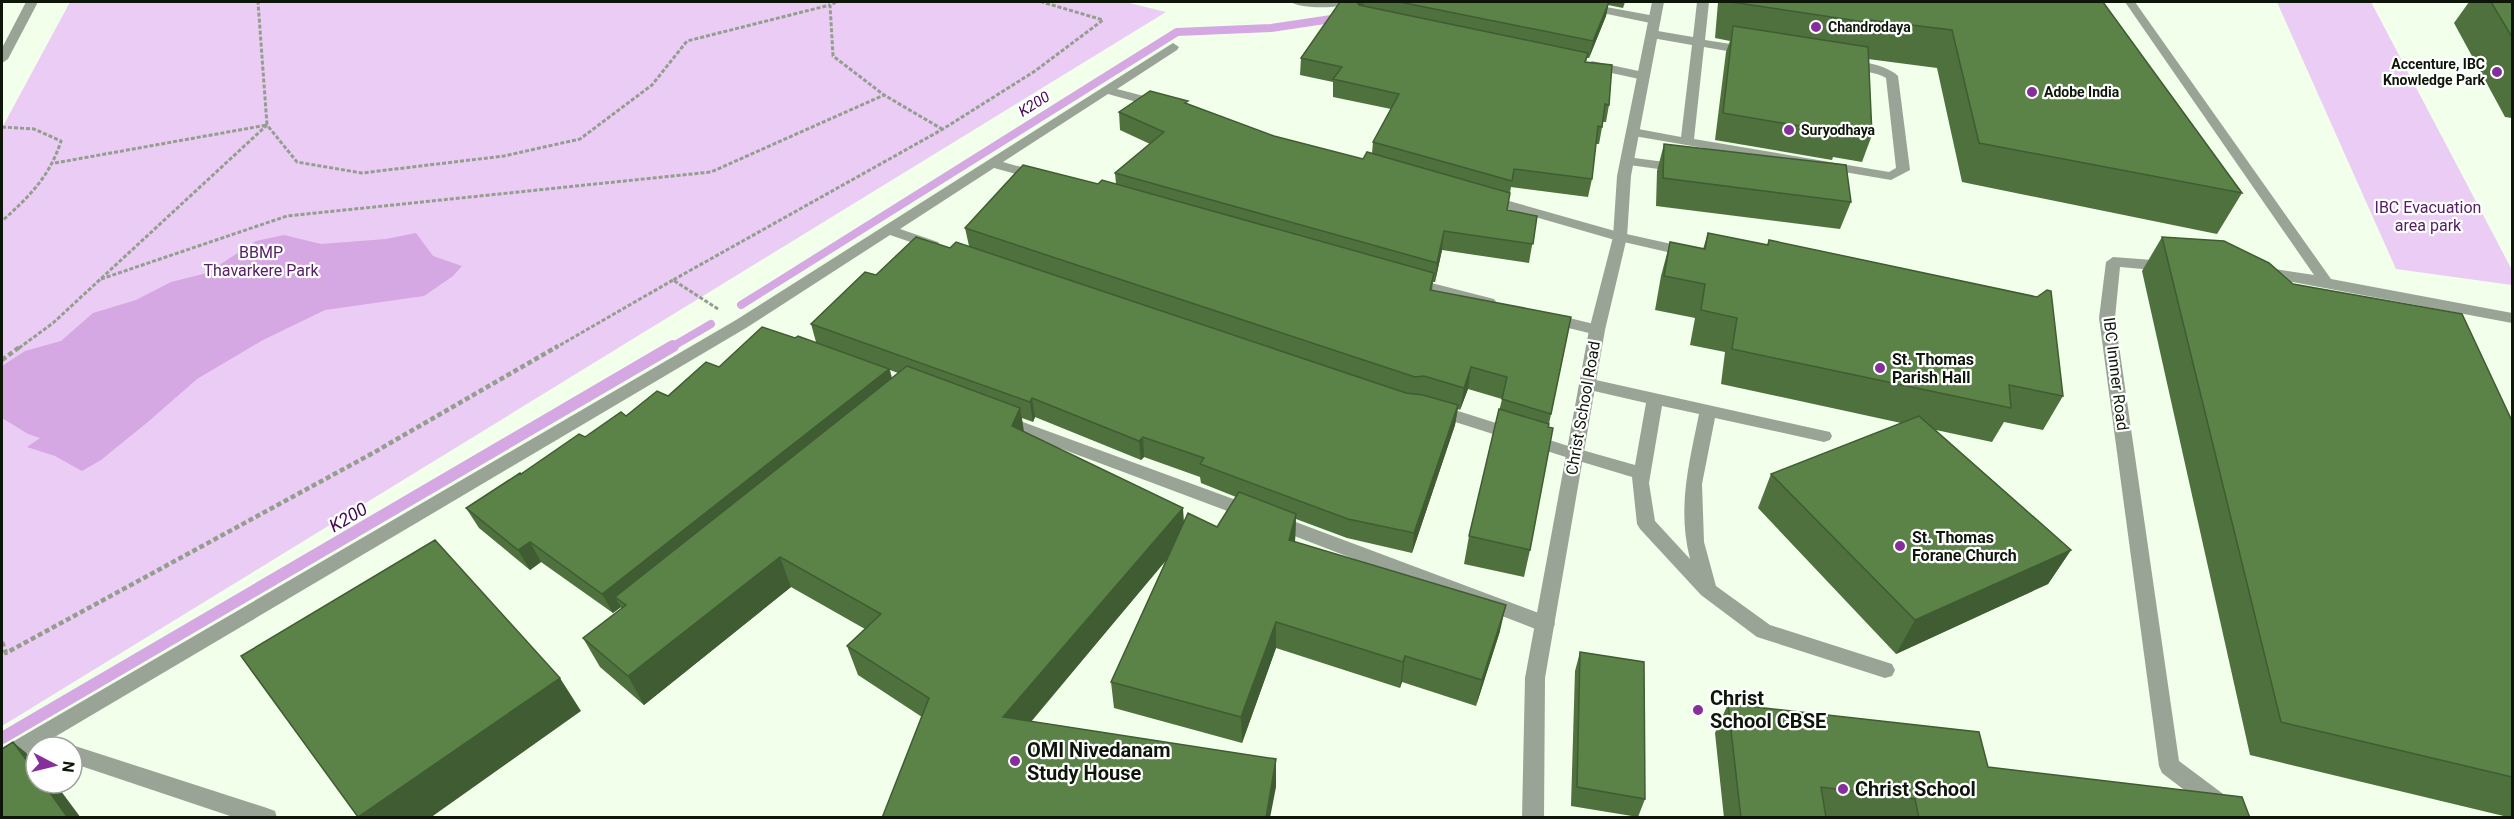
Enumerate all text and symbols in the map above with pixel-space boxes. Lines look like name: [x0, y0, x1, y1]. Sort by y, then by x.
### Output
place label: Chandrodaya: [1828, 19, 1911, 35]
marker: Chandrodaya: [1809, 20, 1823, 34]
place label: Accenture, IBC Knowledge Park: [2383, 56, 2486, 88]
marker: Accenture, IBC Knowledge Park: [2490, 65, 2504, 79]
place label: Adobe India: [2044, 84, 2120, 100]
marker: Adobe India: [2025, 85, 2039, 99]
water label: K200: [1015, 87, 1053, 121]
place label: Suryodhaya: [1801, 122, 1876, 138]
marker: Suryodhaya: [1782, 123, 1796, 137]
park label: IBC Evacuation area park: [2375, 198, 2481, 235]
park label: BBMP Thavarkere Park: [203, 243, 319, 280]
street label: IBC Innner Road: [2100, 316, 2132, 432]
street label: Christ School Road: [1562, 340, 1604, 476]
place label: St. Thomas Parish Hall: [1892, 350, 1974, 387]
marker: St. Thomas Parish Hall: [1873, 361, 1887, 375]
water label: K200: [325, 498, 371, 536]
place label: St. Thomas Forane Church: [1912, 528, 2017, 565]
marker: St. Thomas Forane Church: [1893, 539, 1907, 553]
place label: Christ School CBSE: [1710, 686, 1826, 733]
marker: Christ School CBSE: [1691, 703, 1705, 717]
north arrow: [24, 735, 84, 795]
place label: OMI Nivedanam Study House: [1027, 738, 1171, 785]
marker: OMI Nivedanam Study House: [1008, 754, 1022, 768]
text: N: [58, 760, 79, 774]
place label: Christ School: [1855, 777, 1976, 801]
marker: Christ School: [1836, 782, 1850, 796]

